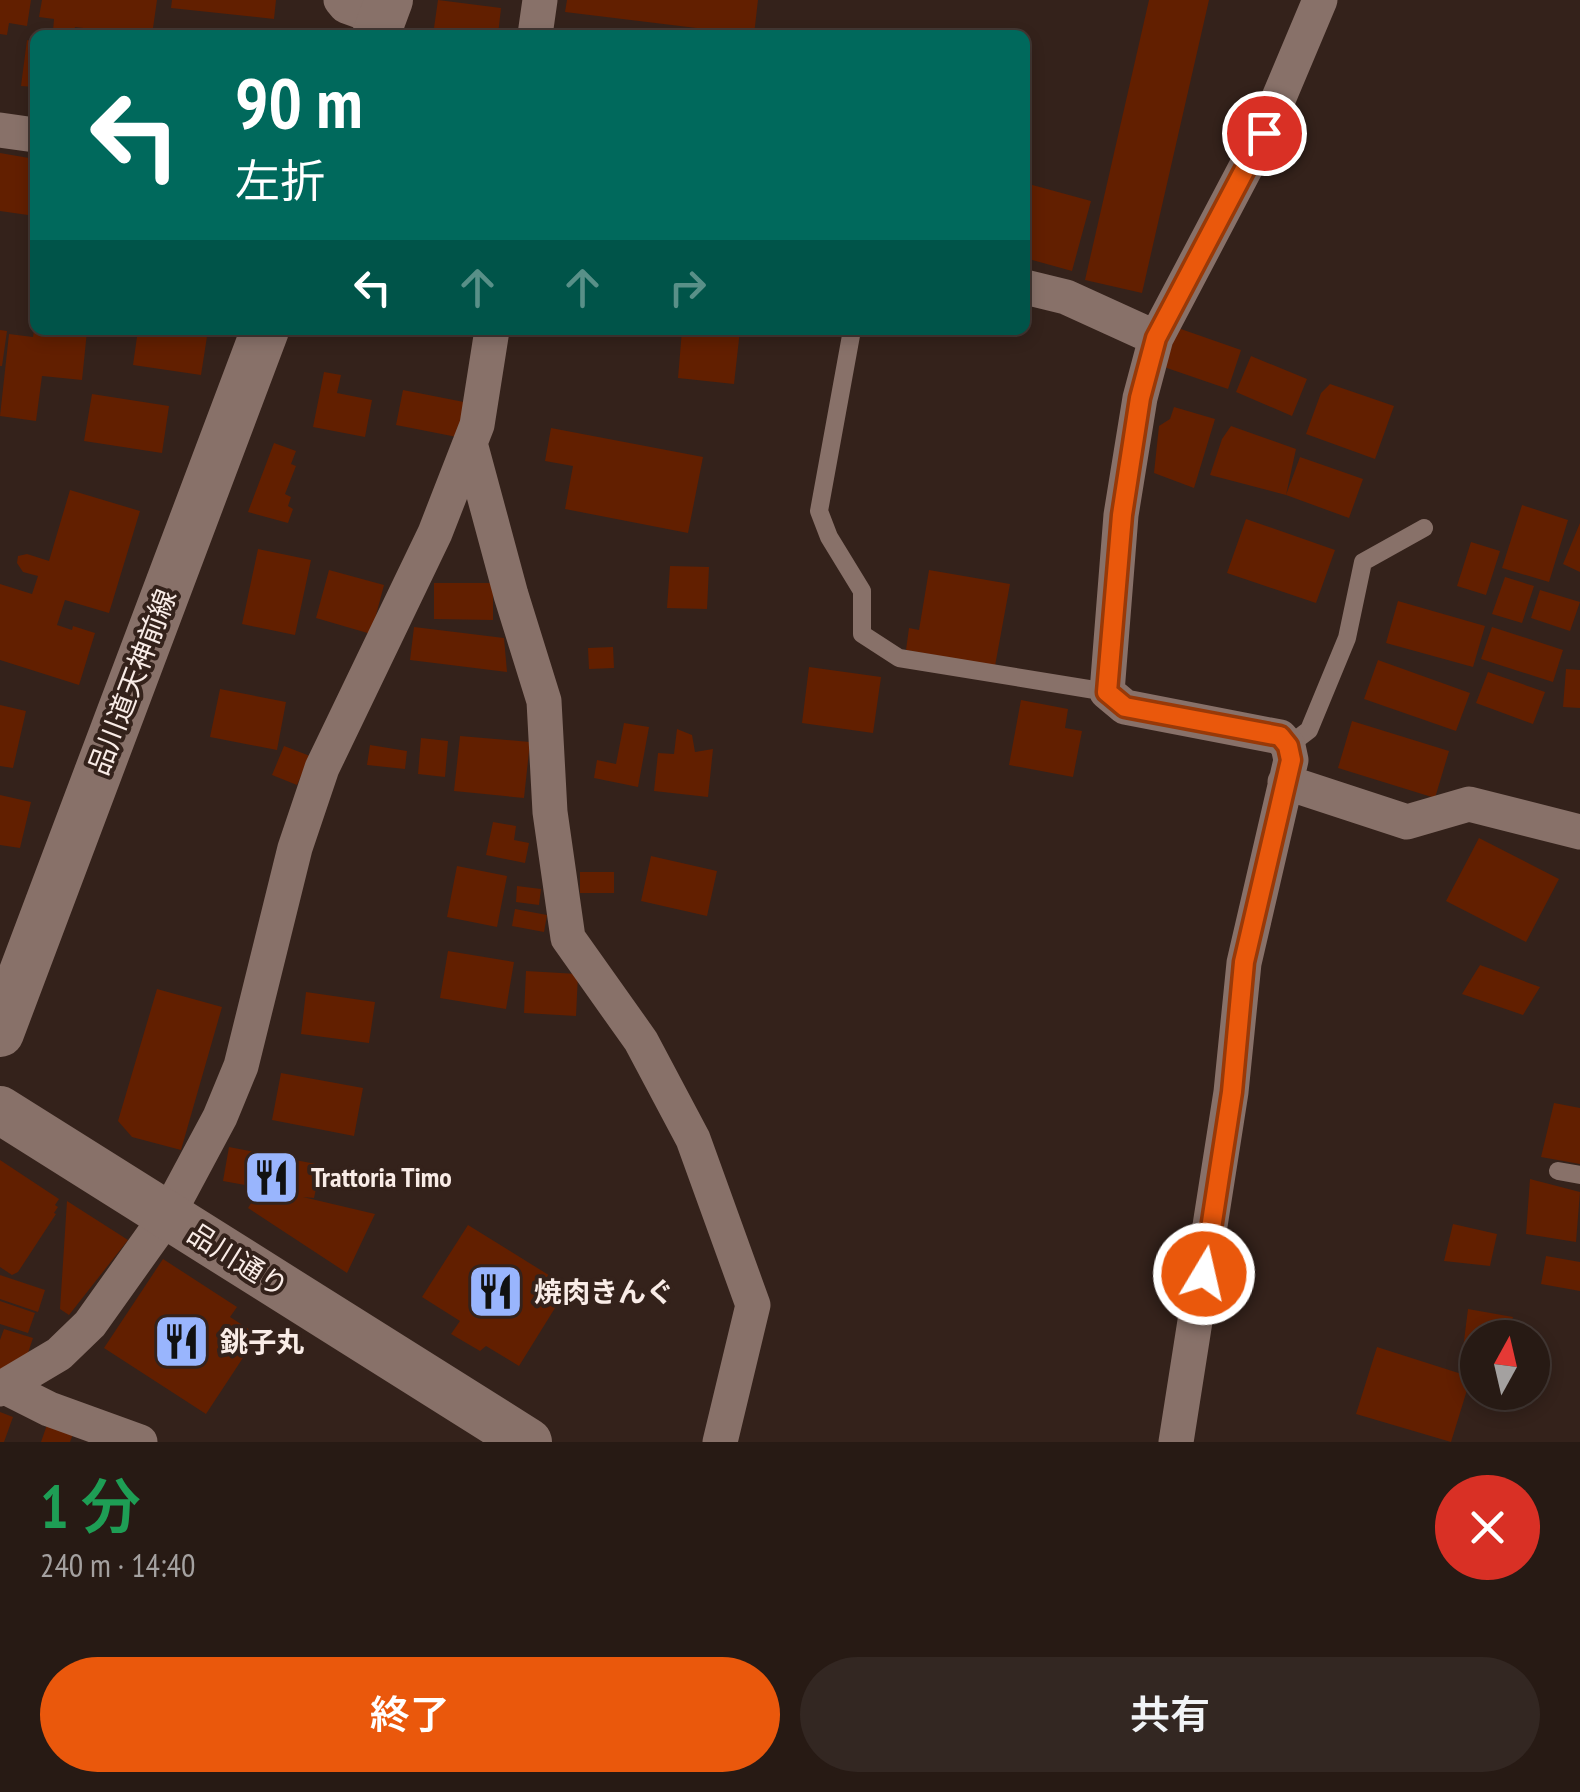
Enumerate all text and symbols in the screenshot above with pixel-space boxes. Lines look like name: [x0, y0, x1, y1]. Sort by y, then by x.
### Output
text: 90 m: [235, 57, 363, 147]
icon: left: [70, 70, 200, 200]
pin: [1222, 91, 1307, 176]
icon: arrive: [1237, 106, 1292, 161]
text: 左折: [235, 151, 325, 209]
icon: left: [345, 260, 400, 315]
icon: ahead: [450, 260, 505, 315]
icon: ahead: [555, 260, 610, 315]
icon: right: [660, 260, 715, 315]
street label: 品川道天神前線: [79, 584, 184, 780]
restaurant icon: Trattoria Timo: [242, 1147, 302, 1207]
place label: Trattoria Timo: [311, 1158, 452, 1195]
street label: 品川通り: [181, 1214, 296, 1305]
position arrow: [1152, 1222, 1256, 1326]
restaurant icon: 焼肉きんぐ: [465, 1262, 525, 1322]
place label: 焼肉きんぐ: [534, 1273, 674, 1310]
restaurant icon: 銚子丸: [151, 1312, 211, 1372]
north arrow: [1460, 1320, 1550, 1410]
map controls: [1460, 1320, 1550, 1410]
place label: 銚子丸: [220, 1323, 304, 1360]
text: 1 分: [40, 1467, 141, 1545]
button: close: [1435, 1475, 1540, 1580]
text: 240 m · 14:40: [40, 1544, 195, 1586]
button: 終了: [40, 1657, 780, 1772]
button: 共有: [800, 1657, 1540, 1772]

